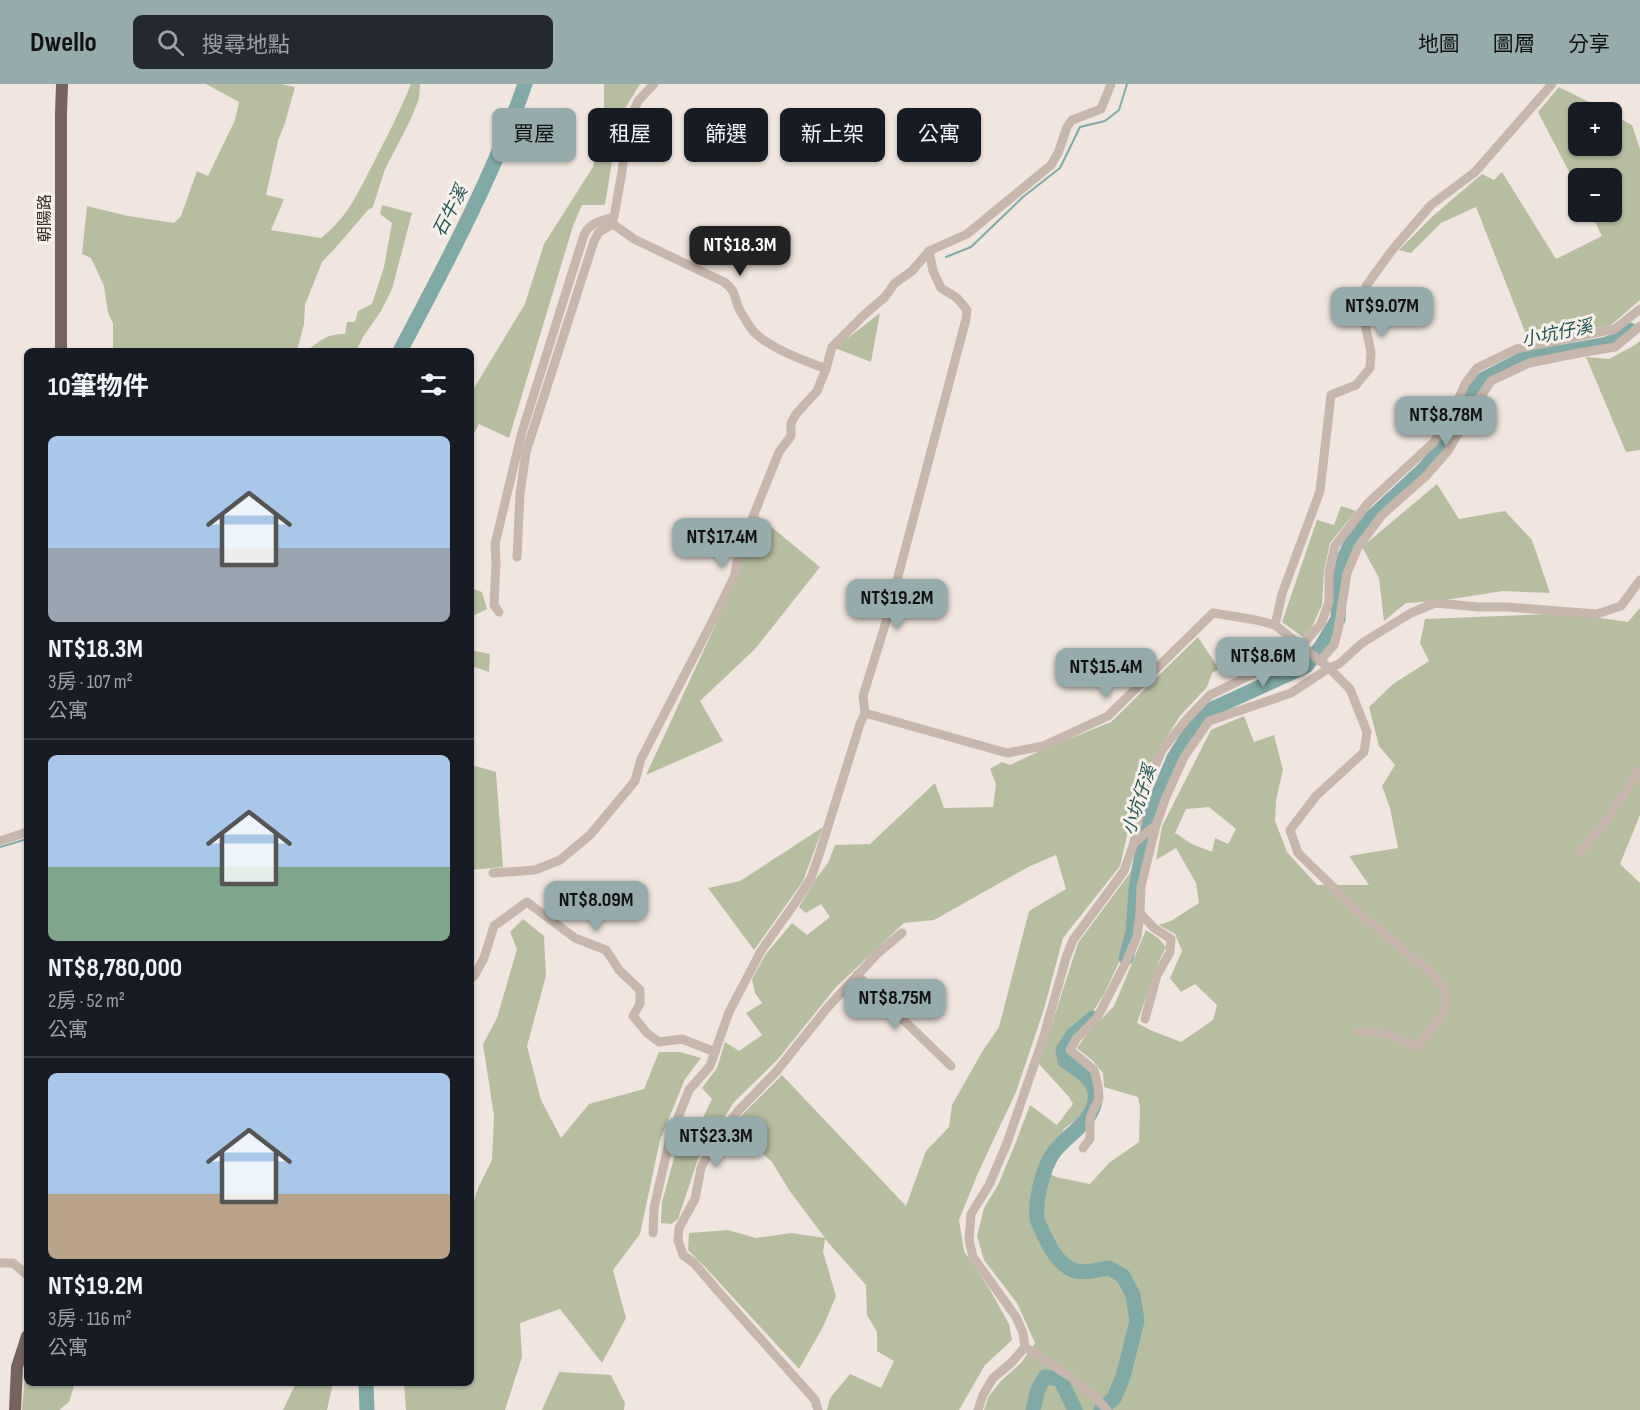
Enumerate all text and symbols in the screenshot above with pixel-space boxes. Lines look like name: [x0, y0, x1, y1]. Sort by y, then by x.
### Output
search box: [133, 15, 553, 69]
text: Dwello: [30, 26, 97, 59]
icon: search: [154, 26, 187, 59]
text: 搜尋地點: [202, 32, 290, 59]
text: 地圖: [1418, 32, 1460, 57]
text: 圖層: [1493, 32, 1535, 57]
text: 分享: [1568, 32, 1610, 57]
map controls: [1568, 102, 1622, 222]
button: +: [1568, 102, 1622, 156]
chip: 買屋: [492, 108, 576, 162]
chip: 租屋: [588, 108, 672, 162]
chip: 篩選: [684, 108, 768, 162]
chip: 新上架: [780, 108, 885, 162]
chip: 公寓: [897, 108, 981, 162]
button: −: [1568, 168, 1622, 222]
water label: 石牛溪: [429, 180, 473, 240]
street label: 朝陽路: [36, 194, 55, 242]
pin: NT$18.3M: [678, 226, 802, 277]
text: NT$18.3M: [704, 233, 777, 257]
pin: NT$9.07M: [1320, 287, 1444, 338]
text: NT$9.07M: [1345, 294, 1419, 318]
water label: 小坑仔溪: [1520, 315, 1597, 351]
icon: filters: [417, 368, 450, 401]
text: 10筆物件: [48, 372, 149, 403]
pin: NT$8.78M: [1384, 396, 1508, 447]
text: NT$8.78M: [1409, 403, 1483, 427]
icon: home: [195, 475, 303, 583]
pin: NT$17.4M: [660, 518, 784, 569]
text: NT$17.4M: [687, 525, 757, 549]
pin: NT$19.2M: [835, 579, 959, 630]
text: NT$19.2M: [860, 586, 934, 610]
text: NT$18.3M: [48, 634, 143, 665]
pin: NT$8.6M: [1208, 637, 1318, 688]
text: NT$8.6M: [1230, 644, 1296, 668]
pin: NT$15.4M: [1044, 648, 1168, 699]
text: NT$15.4M: [1070, 655, 1142, 679]
text: 3房 · 107 m²: [48, 670, 133, 694]
text: 公寓: [48, 699, 88, 723]
water label: 小坑仔溪: [1118, 760, 1162, 838]
icon: home: [195, 794, 303, 902]
pin: NT$8.09M: [534, 881, 658, 932]
text: NT$8.09M: [559, 888, 633, 912]
text: NT$8,780,000: [48, 953, 182, 984]
pin: NT$8.75M: [833, 979, 957, 1030]
text: NT$8.75M: [859, 986, 931, 1010]
text: 2房 · 52 m²: [48, 989, 125, 1013]
text: 公寓: [48, 1018, 88, 1042]
icon: home: [195, 1112, 303, 1220]
pin: NT$23.3M: [654, 1117, 778, 1168]
text: NT$23.3M: [679, 1124, 753, 1148]
text: NT$19.2M: [48, 1271, 143, 1302]
text: 3房 · 116 m²: [48, 1307, 132, 1331]
text: 公寓: [48, 1336, 88, 1360]

